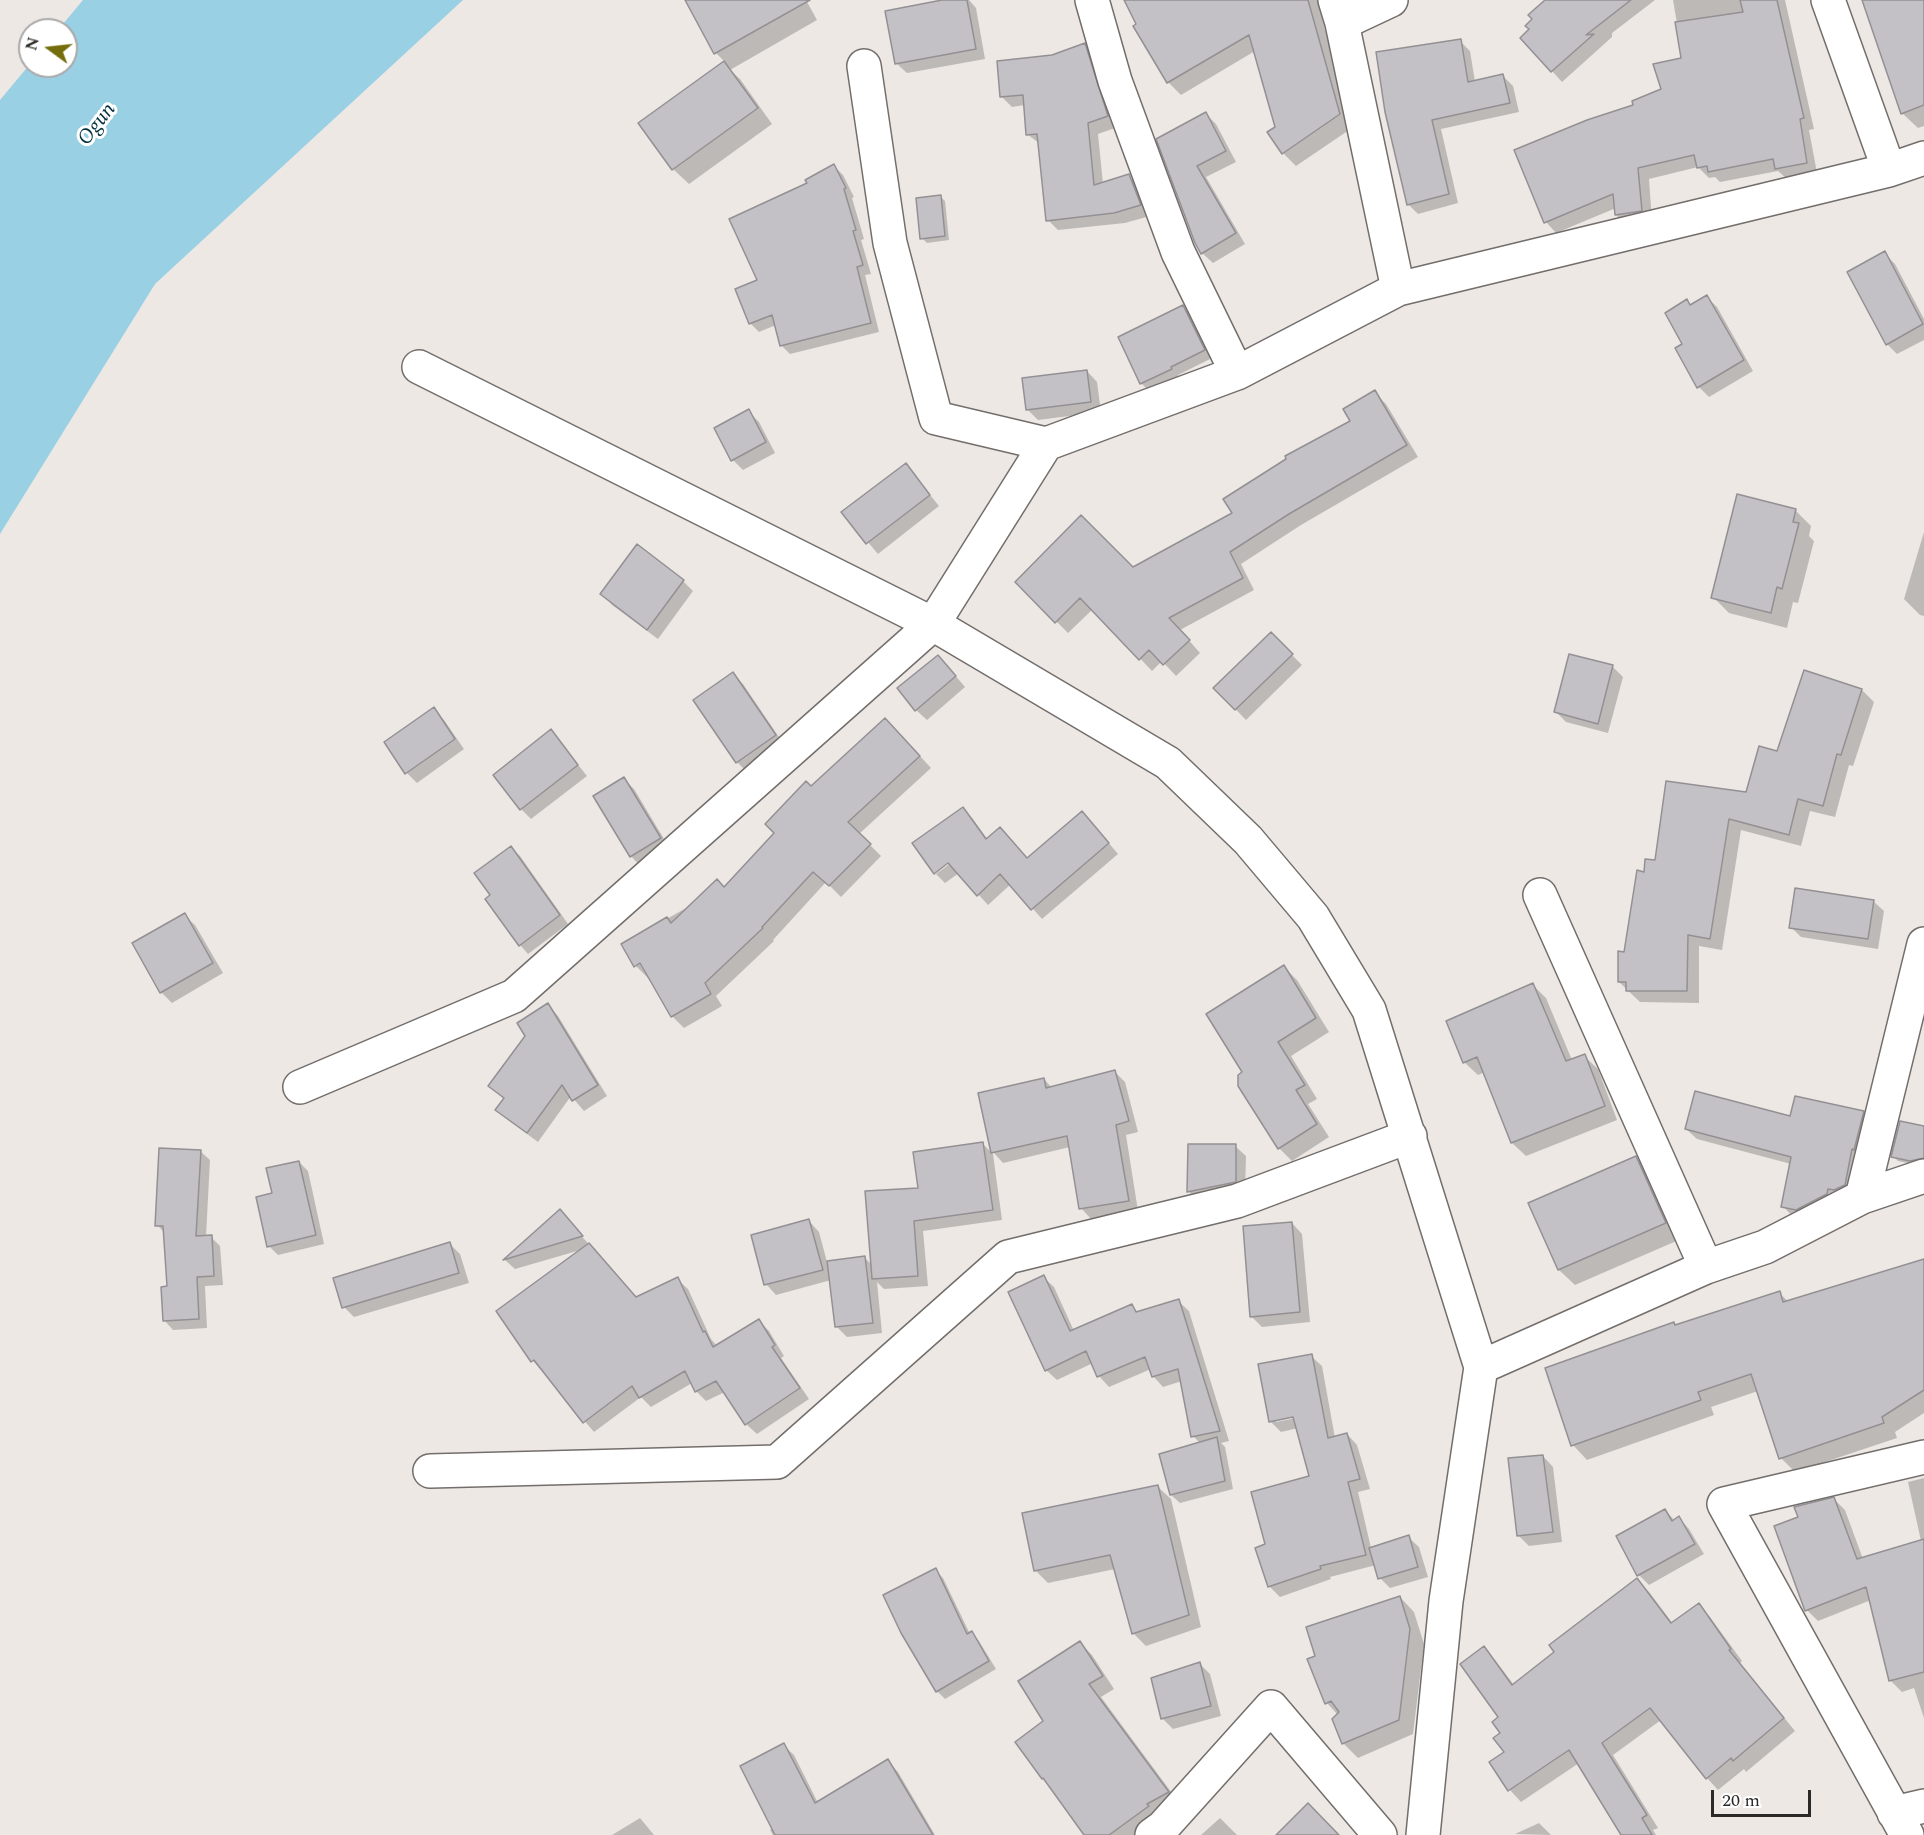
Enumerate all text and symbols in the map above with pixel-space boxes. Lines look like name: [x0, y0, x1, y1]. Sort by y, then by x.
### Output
north arrow: [18, 18, 78, 78]
text: N: [19, 34, 46, 53]
water label: Ogun: [74, 99, 122, 151]
scale bar: [1714, 1778, 1814, 1816]
text: 20 m: [1722, 1787, 1760, 1814]

